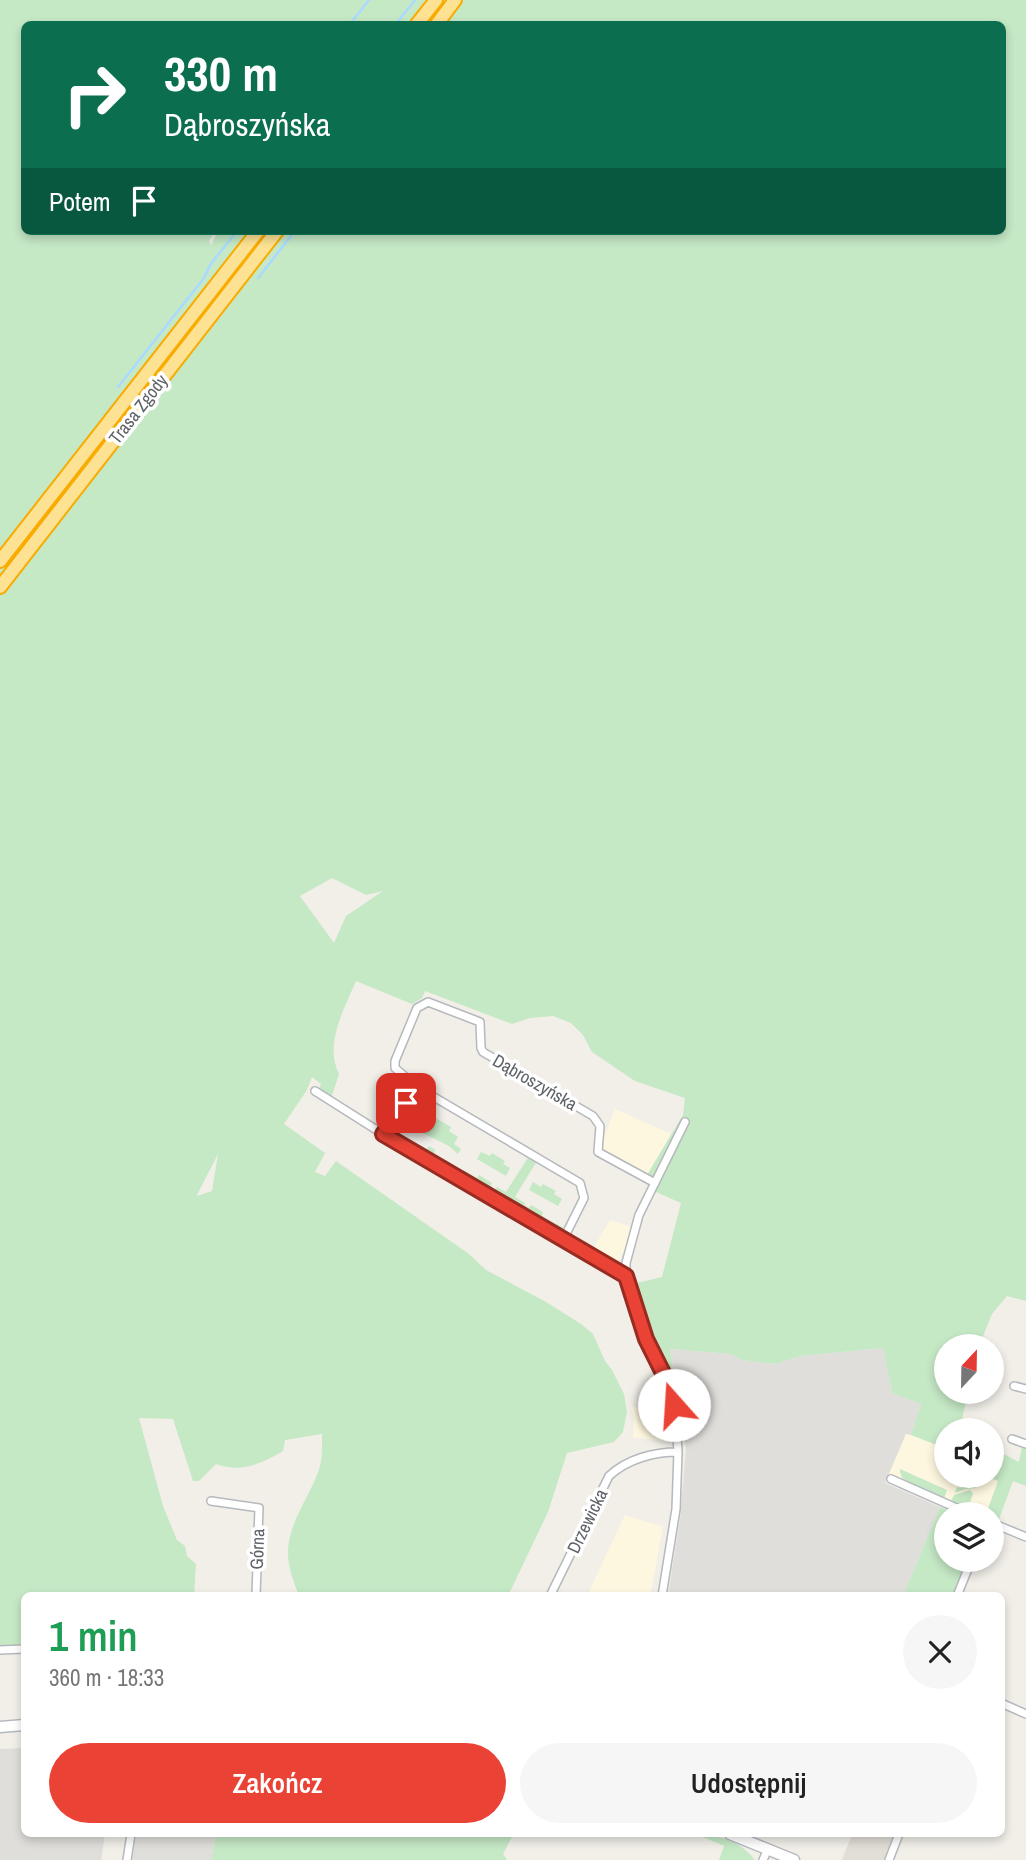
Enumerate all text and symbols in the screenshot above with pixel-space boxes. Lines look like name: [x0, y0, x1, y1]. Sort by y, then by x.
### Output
text: 330 m: [164, 40, 278, 106]
icon: right: [49, 49, 140, 140]
text: Dąbroszyńska: [164, 103, 330, 146]
icon: arrive: [125, 182, 163, 220]
text: Potem: [49, 184, 111, 219]
street label: Trasa Zgody: [103, 368, 174, 449]
street label: Dąbroszyńska: [488, 1048, 582, 1116]
pin: [376, 1073, 436, 1133]
icon: arrive: [387, 1084, 425, 1122]
north arrow: [934, 1334, 1004, 1404]
map controls: [934, 1334, 1004, 1572]
position arrow: [637, 1368, 711, 1442]
button: sound: [934, 1418, 1004, 1488]
street label: Drzewicka: [561, 1485, 613, 1557]
button: layers: [934, 1502, 1004, 1572]
street label: Górna: [244, 1528, 270, 1570]
text: 1 min: [49, 1608, 138, 1664]
button: close: [903, 1615, 977, 1689]
text: 360 m · 18:33: [49, 1662, 164, 1693]
button: Zakończ: [49, 1743, 506, 1823]
button: Udostępnij: [520, 1743, 977, 1823]

